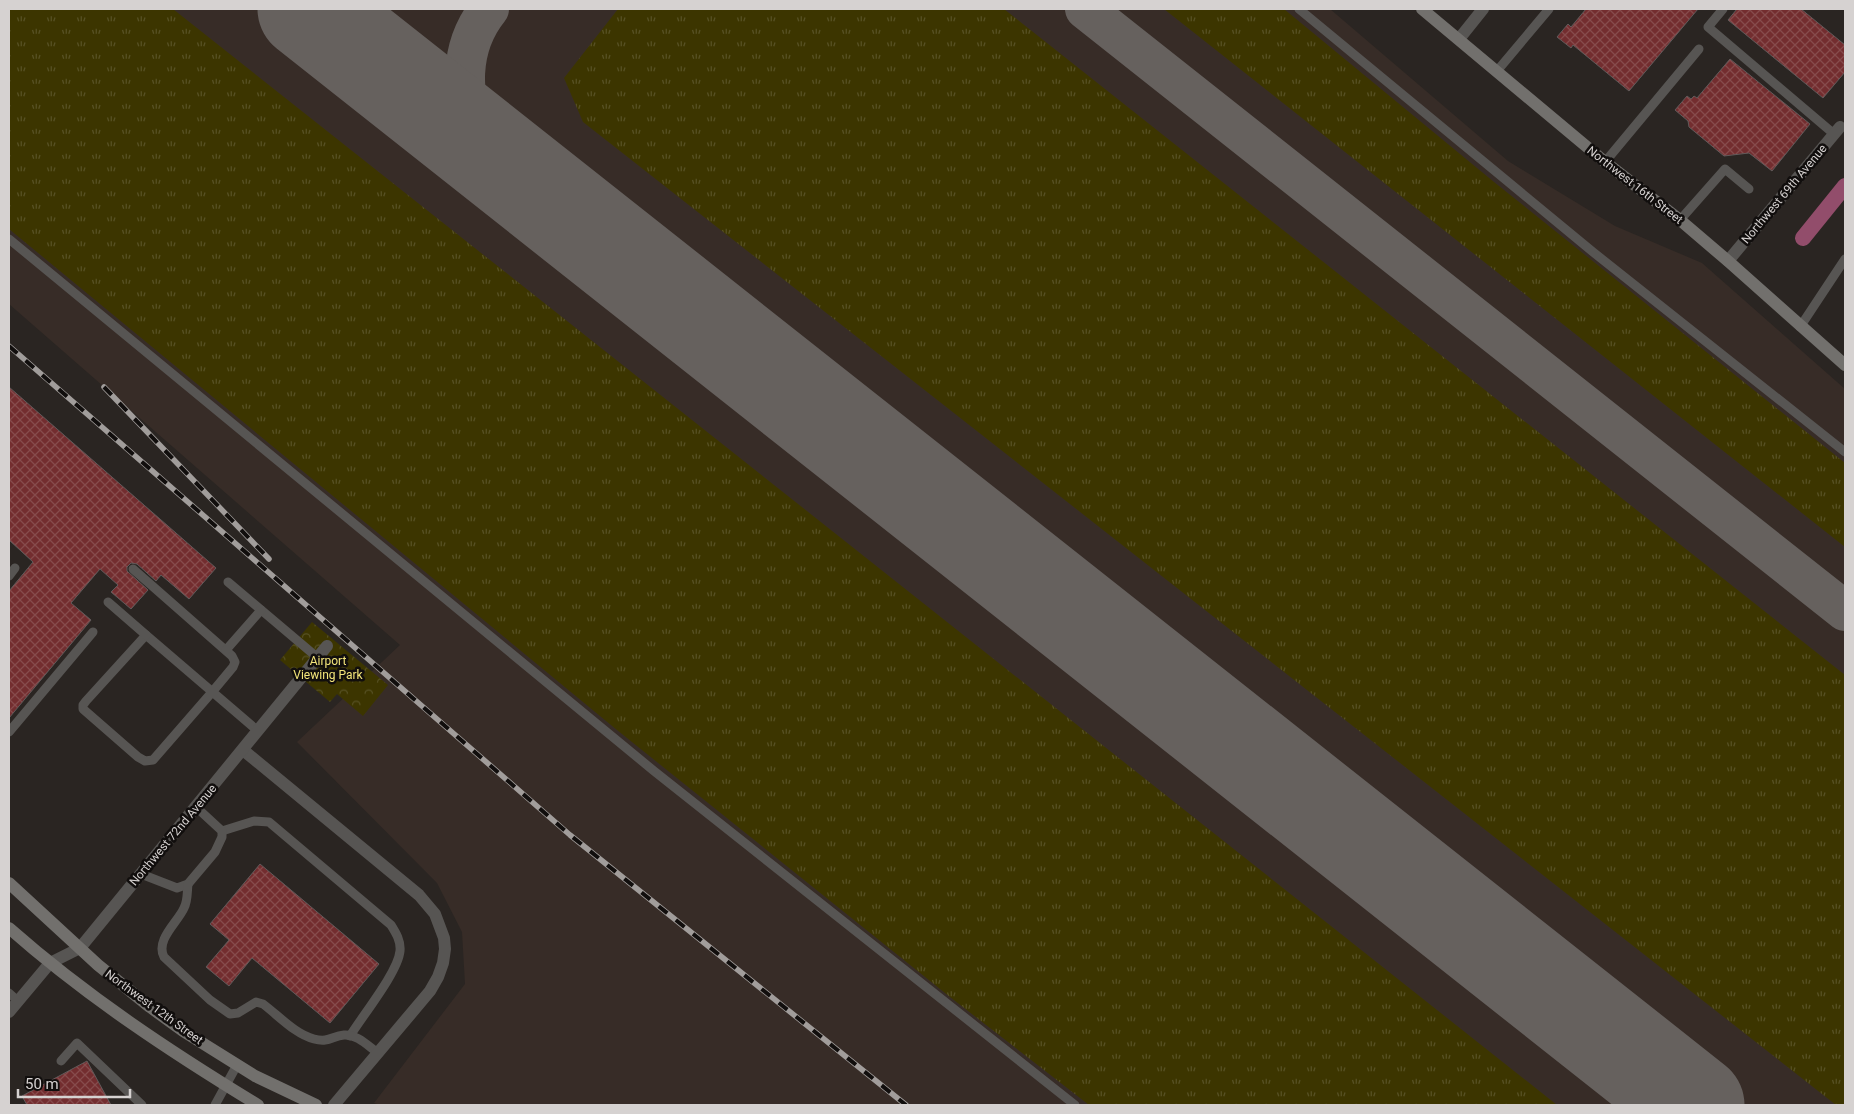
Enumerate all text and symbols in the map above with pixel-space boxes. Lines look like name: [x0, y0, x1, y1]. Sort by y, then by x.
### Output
street label: Northwest 69th Avenue: [1738, 142, 1830, 246]
street label: Northwest 16th Street: [1584, 143, 1686, 227]
park label: Airport Viewing Park: [293, 654, 364, 682]
street label: Northwest 72nd Avenue: [127, 782, 219, 888]
street label: Northwest 12th Street: [102, 967, 206, 1047]
scale bar: [18, 1066, 130, 1098]
text: 50 m: [25, 1075, 59, 1093]

